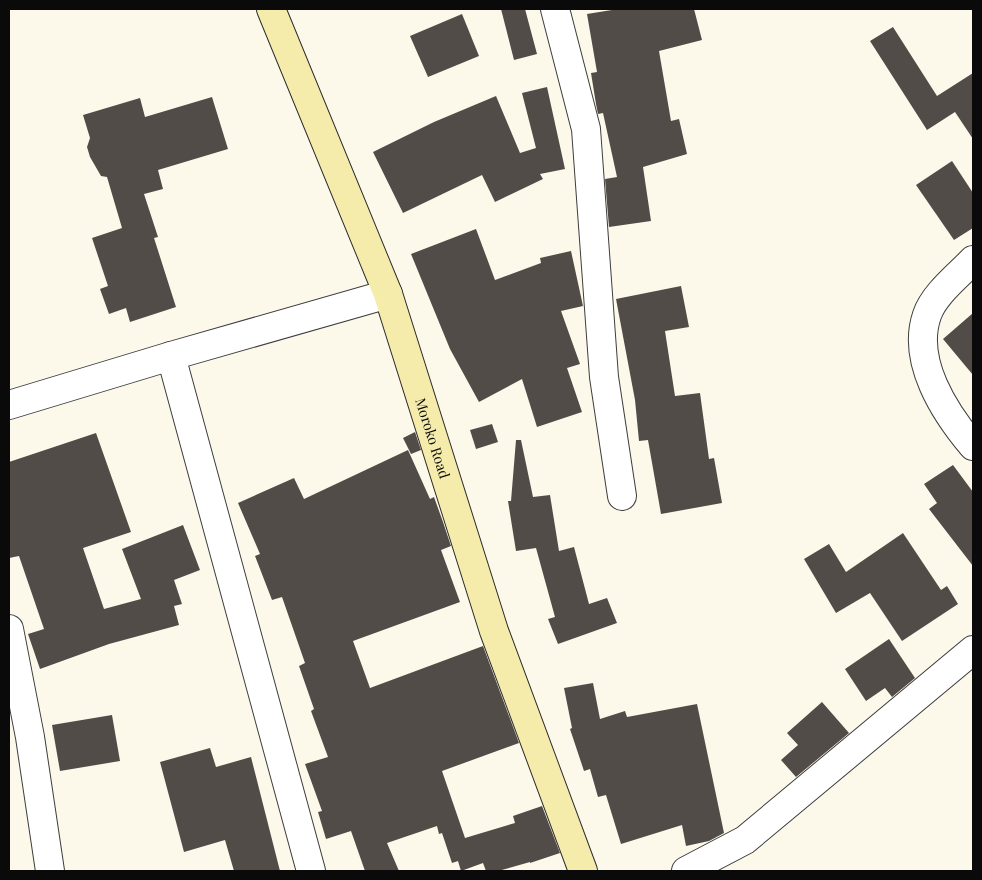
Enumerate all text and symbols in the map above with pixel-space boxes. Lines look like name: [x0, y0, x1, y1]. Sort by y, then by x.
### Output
street label: Moroko Road: [412, 395, 455, 481]

